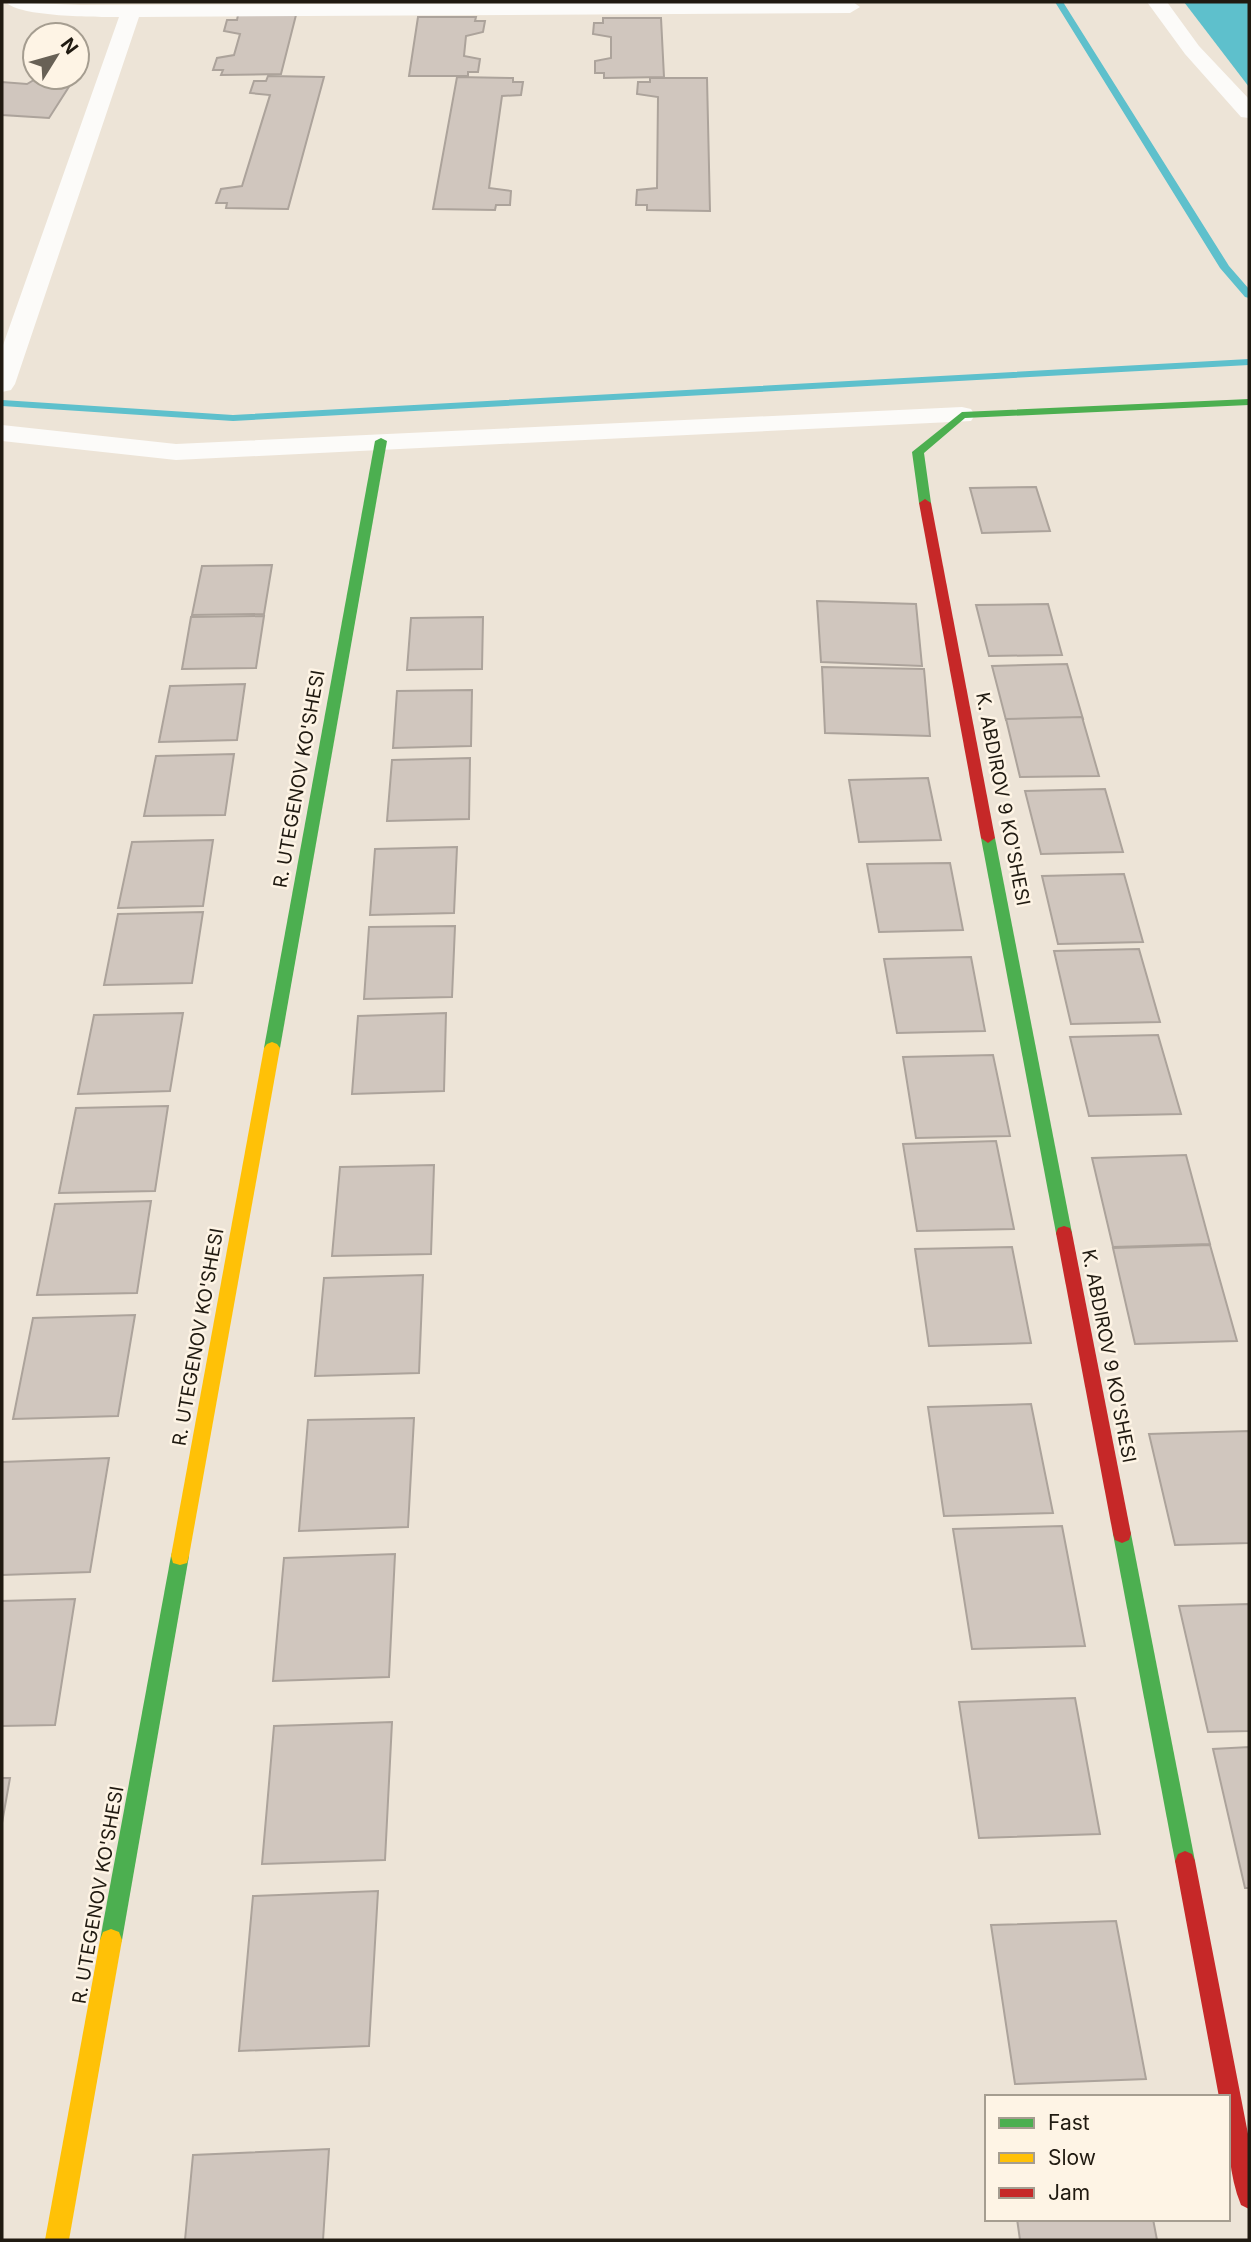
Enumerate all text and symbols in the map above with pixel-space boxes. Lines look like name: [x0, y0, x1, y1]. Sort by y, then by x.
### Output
north arrow: [21, 21, 91, 91]
text: N: [56, 33, 83, 59]
street label: R. UTEGENOV KO'SHESI: [269, 668, 329, 890]
street label: K. ABDIROV 9 KO'SHESI: [971, 690, 1035, 908]
street label: R. UTEGENOV KO'SHESI: [168, 1226, 228, 1448]
street label: K. ABDIROV 9 KO'SHESI: [1077, 1247, 1141, 1465]
street label: R. UTEGENOV KO'SHESI: [68, 1784, 128, 2006]
legend: [985, 2095, 1230, 2221]
text: Fast: [1048, 2110, 1090, 2135]
text: Slow: [1048, 2145, 1096, 2170]
text: Jam: [1048, 2180, 1090, 2205]

